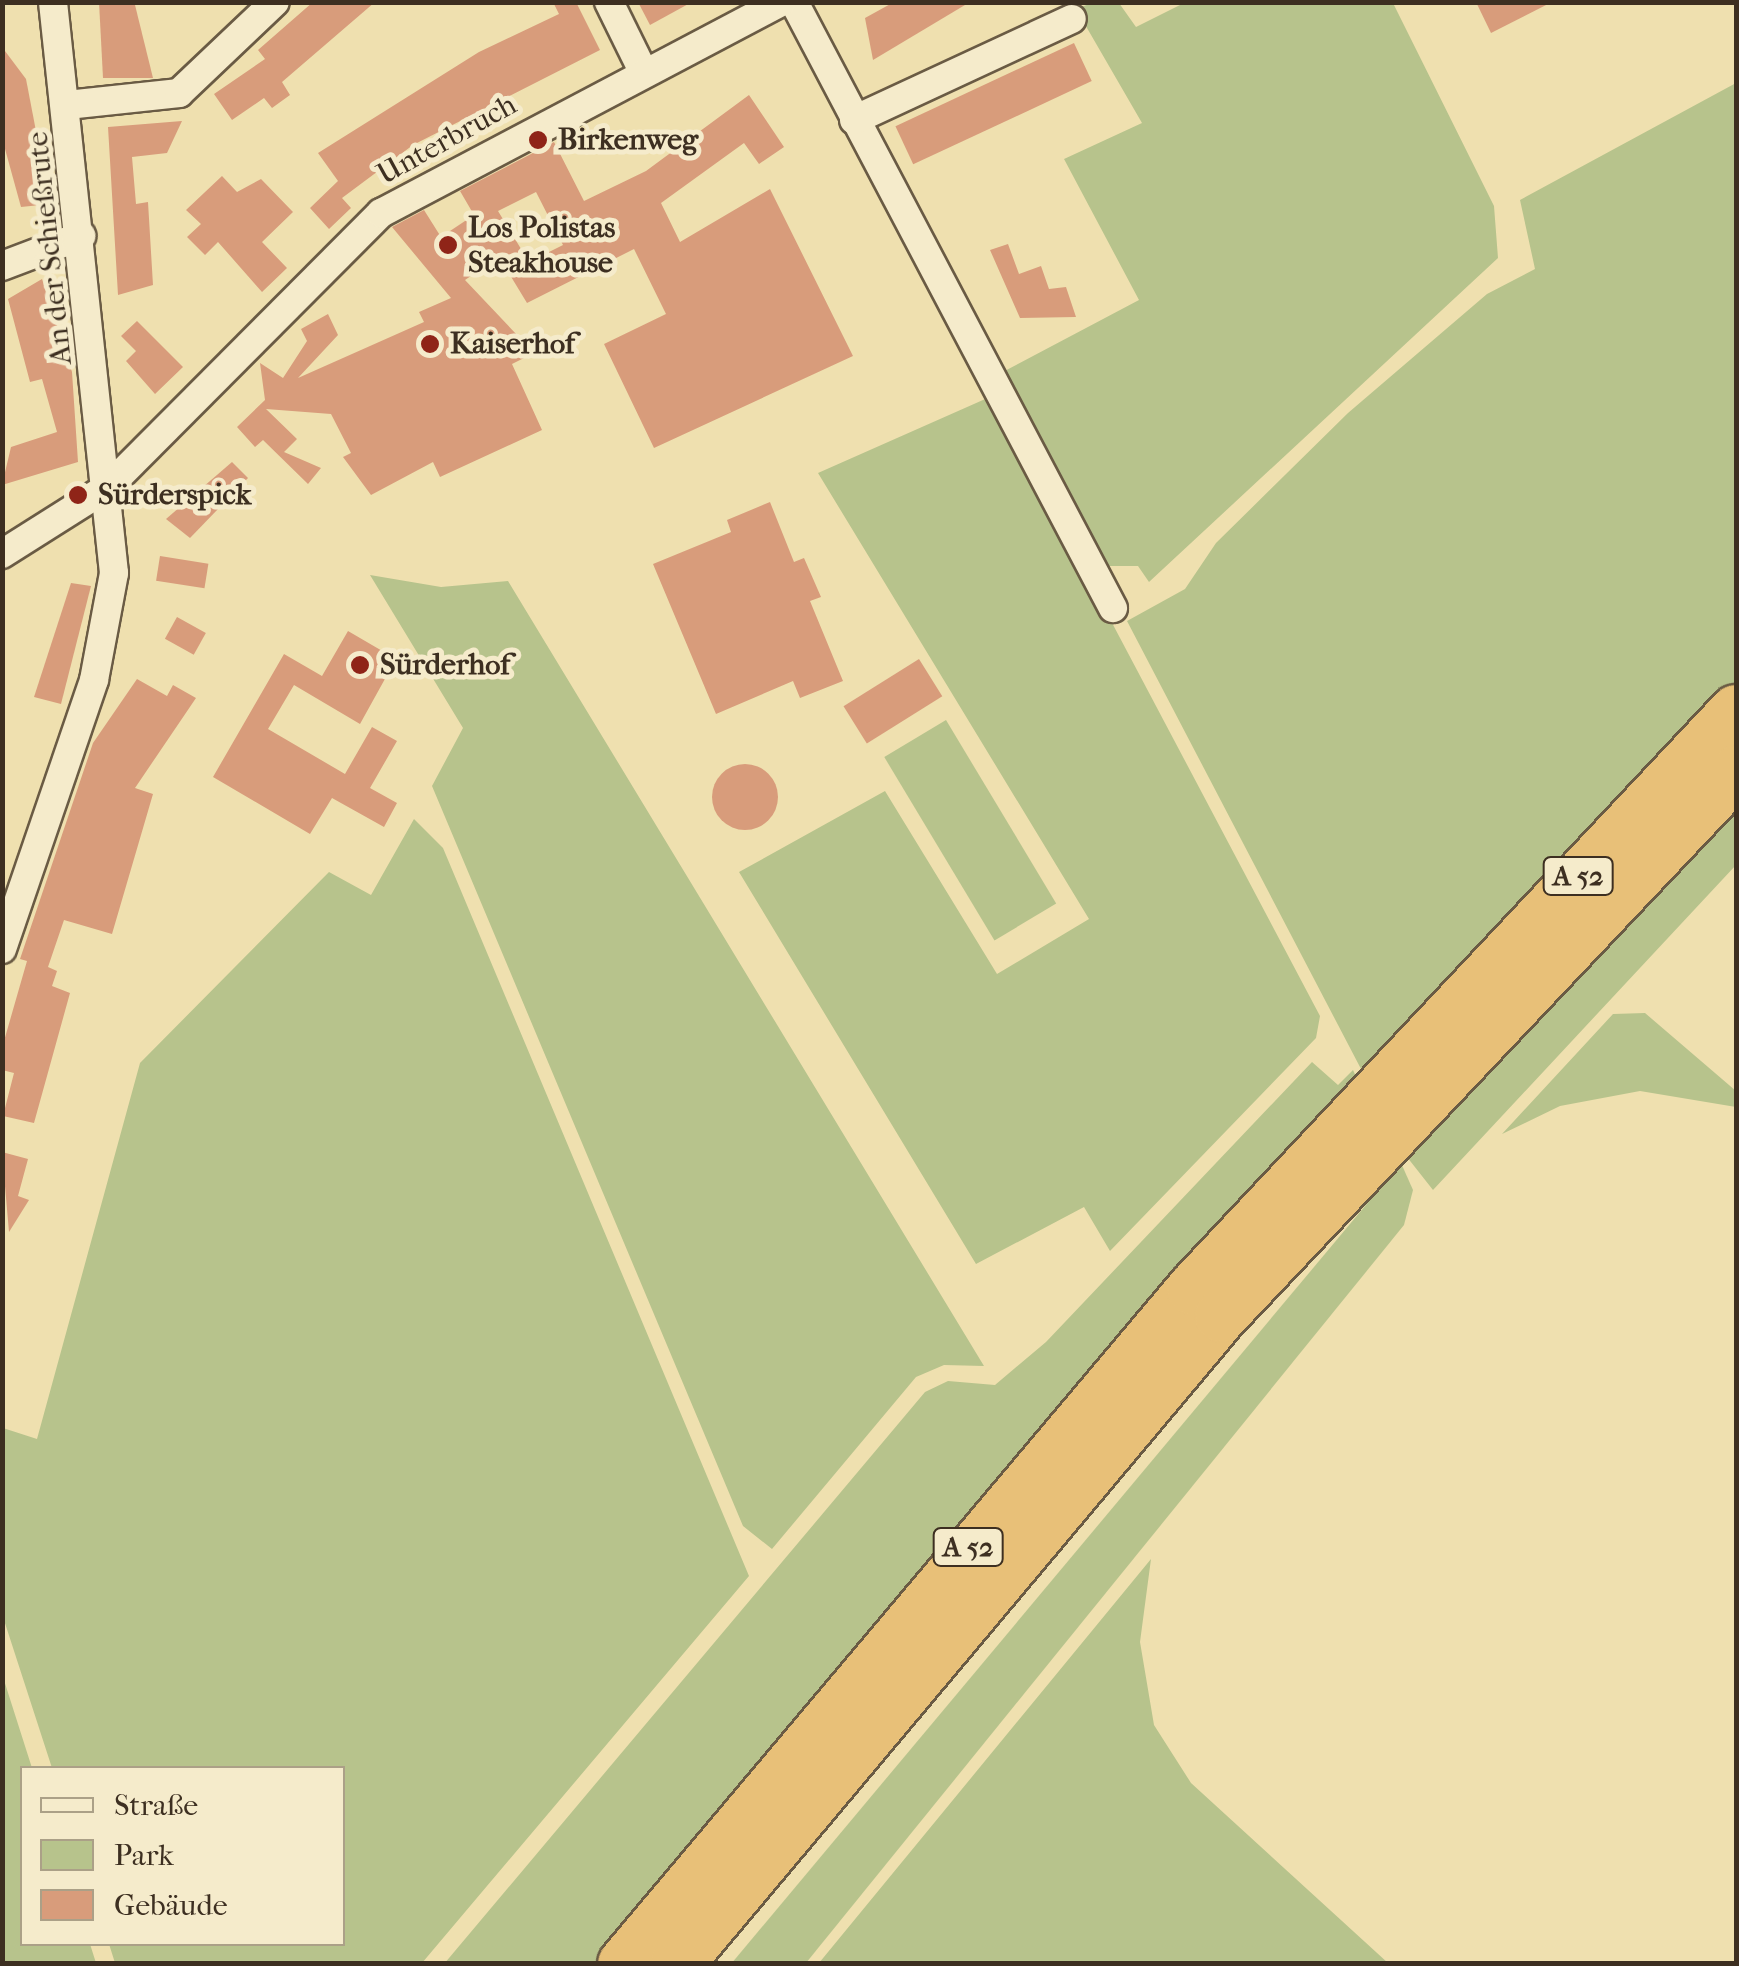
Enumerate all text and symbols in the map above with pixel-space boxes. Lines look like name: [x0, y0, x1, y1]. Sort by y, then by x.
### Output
street label: Unterbruch: [371, 87, 523, 193]
place label: Birkenweg: [558, 122, 698, 158]
marker: Birkenweg: [527, 129, 549, 151]
street label: An der Schießrute: [20, 130, 80, 366]
place label: Los Polistas Steakhouse: [468, 210, 615, 280]
marker: Los Polistas Steakhouse: [437, 234, 459, 256]
place label: Kaiserhof: [450, 326, 575, 362]
marker: Kaiserhof: [419, 333, 441, 355]
place label: Sürderspick: [98, 477, 251, 513]
marker: Sürderspick: [67, 484, 89, 506]
place label: Sürderhof: [380, 647, 510, 683]
marker: Sürderhof: [349, 654, 371, 676]
road number: A 52: [1540, 853, 1616, 899]
road number: A 52: [930, 1524, 1006, 1570]
legend: [20, 1766, 345, 1946]
text: Straße: [114, 1788, 198, 1823]
text: Park: [114, 1838, 174, 1873]
text: Gebäude: [114, 1888, 228, 1923]

